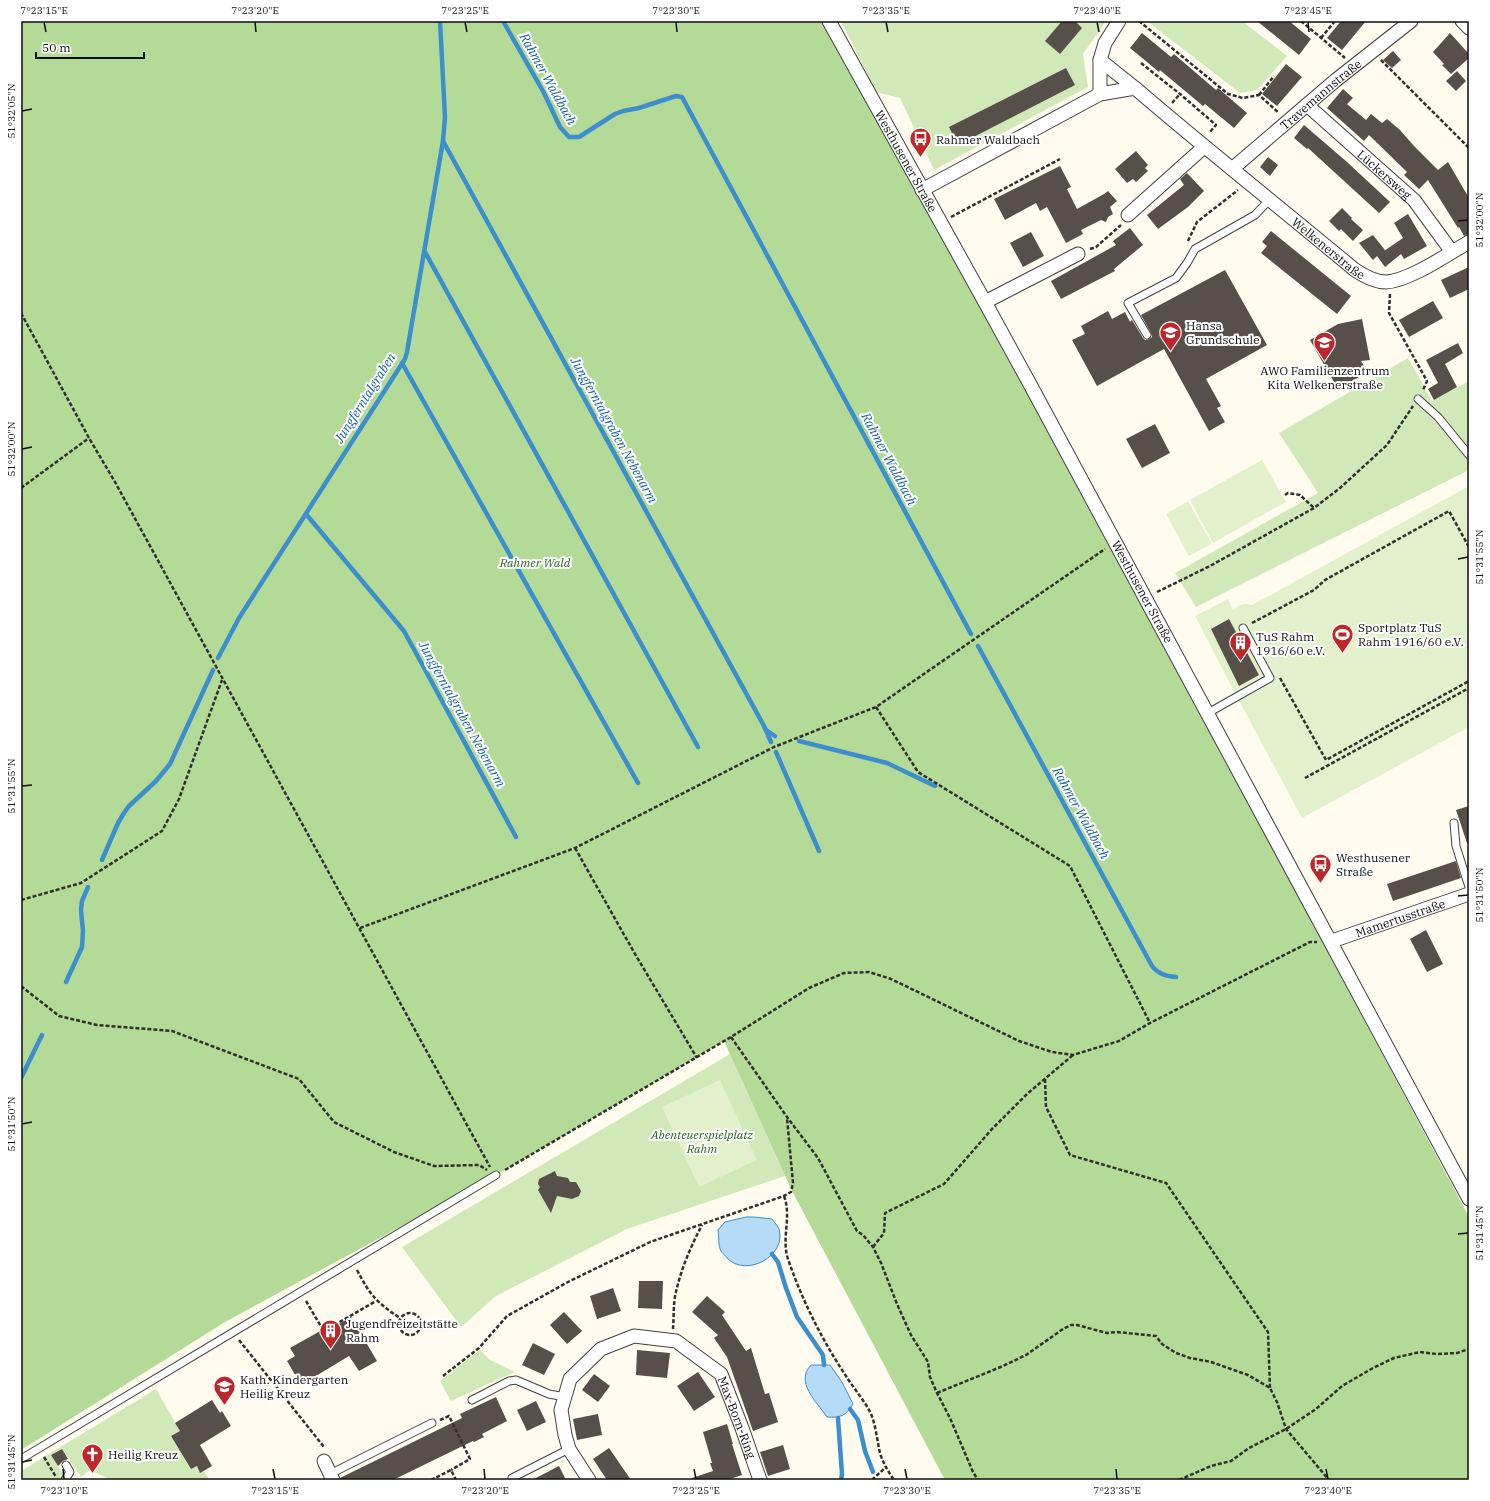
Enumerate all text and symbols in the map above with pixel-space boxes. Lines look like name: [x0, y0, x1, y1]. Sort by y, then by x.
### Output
text: 7°23'15"E: [20, 4, 68, 17]
text: 7°23'20"E: [231, 4, 279, 17]
text: 7°23'25"E: [441, 4, 489, 17]
text: 7°23'30"E: [652, 4, 700, 17]
text: 7°23'35"E: [862, 4, 910, 17]
text: 7°23'40"E: [1073, 4, 1121, 17]
text: 7°23'45"E: [1284, 4, 1332, 17]
water label: Rahmer Waldbach: [515, 29, 580, 128]
scale bar: [36, 34, 144, 60]
text: 50 m: [42, 40, 71, 55]
street label: Travemannstraße: [1277, 56, 1364, 132]
text: 51°32'05"N: [5, 83, 18, 139]
street label: Westhusener Straße: [872, 107, 941, 214]
bus stop icon: Rahmer Waldbach: [908, 126, 934, 159]
place label: Rahmer Waldbach: [936, 132, 1040, 147]
street label: Lückersweg: [1355, 146, 1415, 202]
text: 51°32'00"N: [1473, 192, 1486, 248]
street label: Welkenerstraße: [1289, 214, 1368, 282]
place label: Hansa Grundschule: [1186, 318, 1260, 347]
school or university icon: Hansa Grundschule: [1158, 319, 1184, 352]
school or university icon: AWO Familienzentrum Kita Welkenerstraße: [1312, 330, 1338, 363]
water label: Jungferntalgraben: [330, 349, 400, 447]
water label: Jungferntalgraben Nebenarm: [566, 353, 661, 506]
place label: AWO Familienzentrum Kita Welkenerstraße: [1260, 363, 1390, 392]
water label: Rahmer Waldbach: [857, 409, 921, 508]
text: 51°32'00"N: [5, 421, 18, 477]
text: 51°31'55"N: [1473, 529, 1486, 585]
street label: Westhusener Straße: [1109, 537, 1177, 645]
park label: Rahmer Wald: [499, 555, 571, 570]
place label: Sportplatz TuS Rahm 1916/60 e.V.: [1358, 620, 1464, 649]
sports icon: Sportplatz TuS Rahm 1916/60 e.V.: [1329, 621, 1355, 654]
place label: TuS Rahm 1916/60 e.V.: [1256, 629, 1325, 658]
building icon: TuS Rahm 1916/60 e.V.: [1227, 630, 1253, 663]
water label: Jungferntalgraben Nebenarm: [414, 637, 509, 790]
text: 51°31'55"N: [5, 758, 18, 814]
water label: Rahmer Waldbach: [1048, 763, 1113, 862]
place label: Westhusener Straße: [1336, 850, 1411, 879]
bus stop icon: Westhusener Straße: [1307, 851, 1333, 884]
text: 51°31'50"N: [1473, 867, 1486, 923]
street label: Mamertusstraße: [1353, 895, 1447, 940]
text: 51°31'50"N: [5, 1096, 18, 1152]
park label: Abenteuerspielplatz Rahm: [650, 1127, 753, 1156]
text: 51°31'45"N: [1473, 1205, 1486, 1261]
place label: Jugendfreizeitstätte Rahm: [346, 1316, 458, 1345]
building icon: Jugendfreizeitstätte Rahm: [318, 1317, 344, 1350]
place label: Kath. Kindergarten Heilig Kreuz: [240, 1372, 349, 1401]
school or university icon: Kath. Kindergarten Heilig Kreuz: [212, 1373, 238, 1406]
street label: Max-Born-Ring: [715, 1374, 760, 1461]
text: 51°31'45"N: [5, 1434, 18, 1490]
church icon: Heilig Kreuz: [79, 1441, 105, 1474]
place label: Heilig Kreuz: [108, 1447, 178, 1462]
text: 7°23'10"E: [40, 1484, 88, 1497]
text: 7°23'15"E: [251, 1484, 299, 1497]
text: 7°23'20"E: [461, 1484, 509, 1497]
text: 7°23'25"E: [672, 1484, 720, 1497]
text: 7°23'30"E: [883, 1484, 931, 1497]
text: 7°23'35"E: [1093, 1484, 1141, 1497]
text: 7°23'40"E: [1304, 1484, 1352, 1497]

